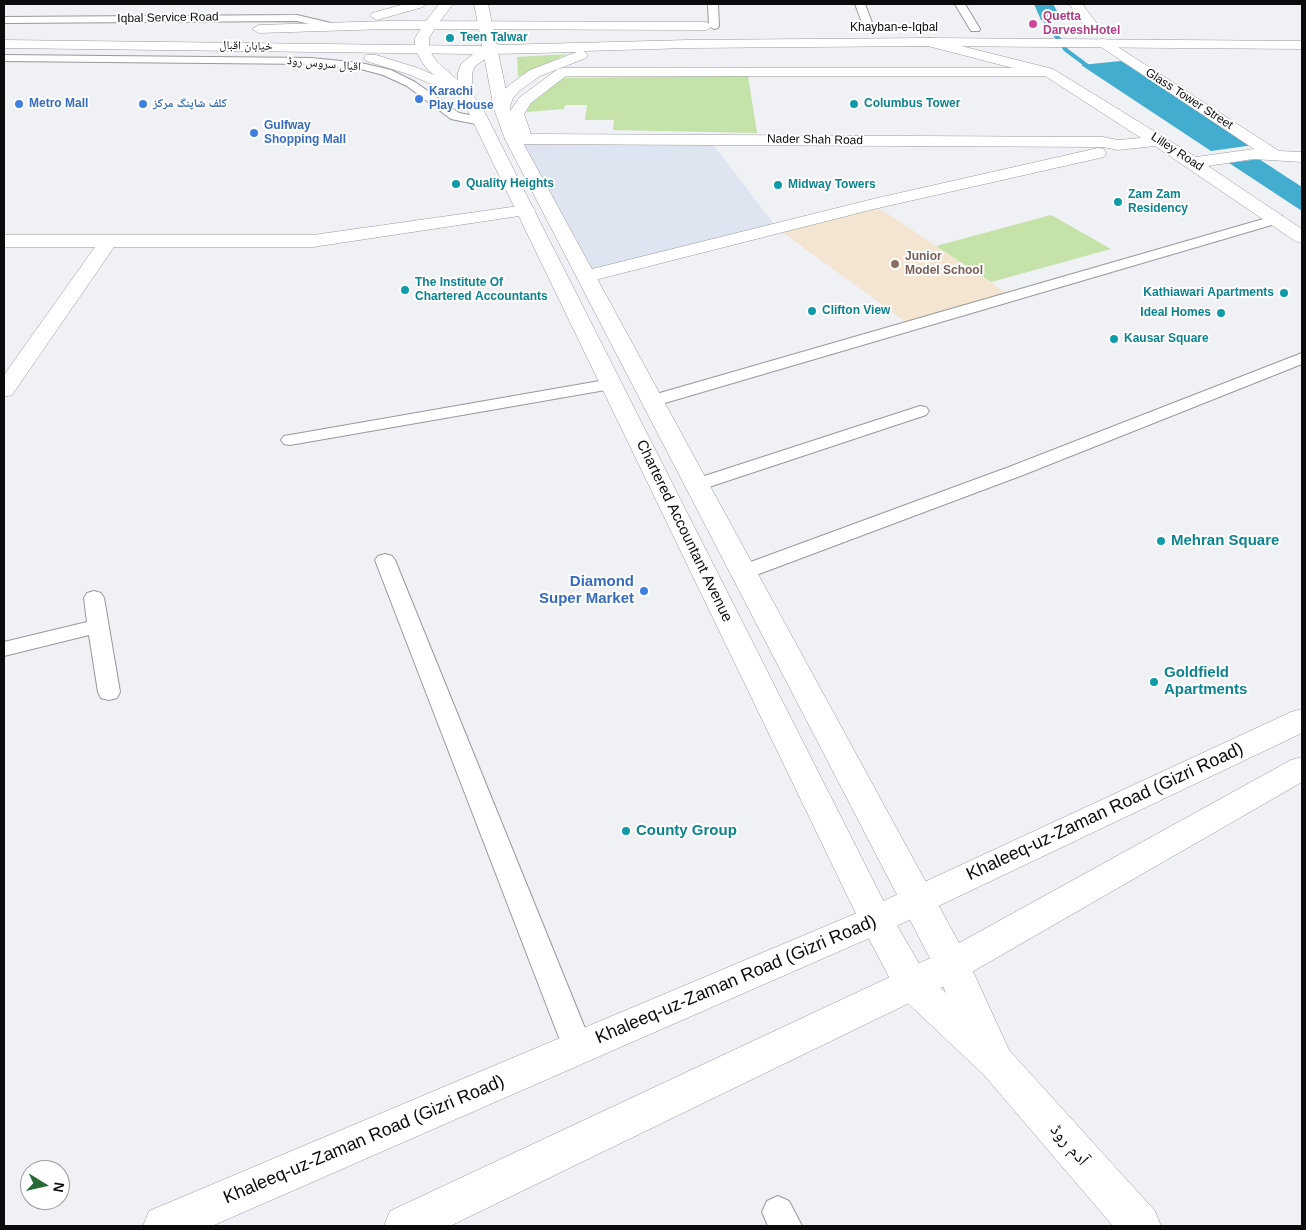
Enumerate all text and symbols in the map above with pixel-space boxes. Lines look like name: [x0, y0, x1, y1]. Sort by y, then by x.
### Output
street label: Iqbal Service Road: [117, 10, 219, 26]
place label: Quetta DarveshHotel: [1043, 10, 1120, 38]
marker: Quetta DarveshHotel: [1027, 18, 1039, 30]
street label: Khayban-e-Iqbal: [850, 21, 938, 35]
place label: Teen Talwar: [460, 31, 528, 45]
marker: Teen Talwar: [444, 32, 456, 44]
street label: خیابان اقبال: [219, 38, 273, 54]
street label: اقبال سروس روڈ: [287, 54, 361, 74]
street label: Glass Tower Street: [1143, 65, 1235, 133]
place label: Karachi Play House: [429, 85, 494, 113]
marker: Karachi Play House: [413, 93, 425, 105]
place label: Metro Mall: [29, 97, 88, 111]
place label: کلف شاپنگ مرکز: [153, 97, 227, 111]
place label: Columbus Tower: [864, 97, 960, 111]
marker: Metro Mall: [13, 98, 25, 110]
marker: کلف شاپنگ مرکز: [137, 98, 149, 110]
marker: Columbus Tower: [848, 98, 860, 110]
place label: Gulfway Shopping Mall: [264, 119, 346, 147]
marker: Gulfway Shopping Mall: [248, 127, 260, 139]
street label: Lilley Road: [1148, 130, 1206, 174]
street label: Nader Shah Road: [767, 132, 863, 148]
place label: Quality Heights: [466, 177, 554, 191]
marker: Quality Heights: [450, 178, 462, 190]
place label: Midway Towers: [788, 178, 876, 192]
marker: Midway Towers: [772, 179, 784, 191]
place label: Zam Zam Residency: [1128, 188, 1188, 216]
marker: Zam Zam Residency: [1112, 196, 1124, 208]
place label: Junior Model School: [905, 250, 983, 278]
marker: Junior Model School: [889, 258, 901, 270]
place label: The Institute Of Chartered Accountants: [415, 276, 548, 304]
marker: The Institute Of Chartered Accountants: [399, 284, 411, 296]
place label: Kathiawari Apartments: [1143, 286, 1274, 300]
marker: Kathiawari Apartments: [1278, 287, 1290, 299]
place label: Clifton View: [822, 304, 890, 318]
marker: Clifton View: [806, 305, 818, 317]
place label: Ideal Homes: [1140, 306, 1211, 320]
marker: Ideal Homes: [1215, 307, 1227, 319]
place label: Kausar Square: [1124, 332, 1209, 346]
marker: Kausar Square: [1108, 333, 1120, 345]
street label: Chartered Accountant Avenue: [632, 437, 736, 625]
place label: Mehran Square: [1171, 532, 1279, 550]
marker: Mehran Square: [1155, 535, 1167, 547]
place label: Diamond Super Market: [539, 573, 634, 608]
marker: Diamond Super Market: [638, 585, 650, 597]
place label: Goldfield Apartments: [1164, 664, 1247, 699]
marker: Goldfield Apartments: [1148, 676, 1160, 688]
street label: Khaleeq-uz-Zaman Road (Gizri Road): [963, 738, 1247, 886]
place label: County Group: [636, 822, 737, 840]
marker: County Group: [620, 825, 632, 837]
street label: Khaleeq-uz-Zaman Road (Gizri Road): [592, 911, 880, 1049]
street label: Khaleeq-uz-Zaman Road (Gizri Road): [220, 1071, 508, 1209]
street label: آدم روڈ: [1045, 1120, 1093, 1170]
north arrow: [20, 1160, 70, 1210]
text: N: [50, 1181, 68, 1193]

